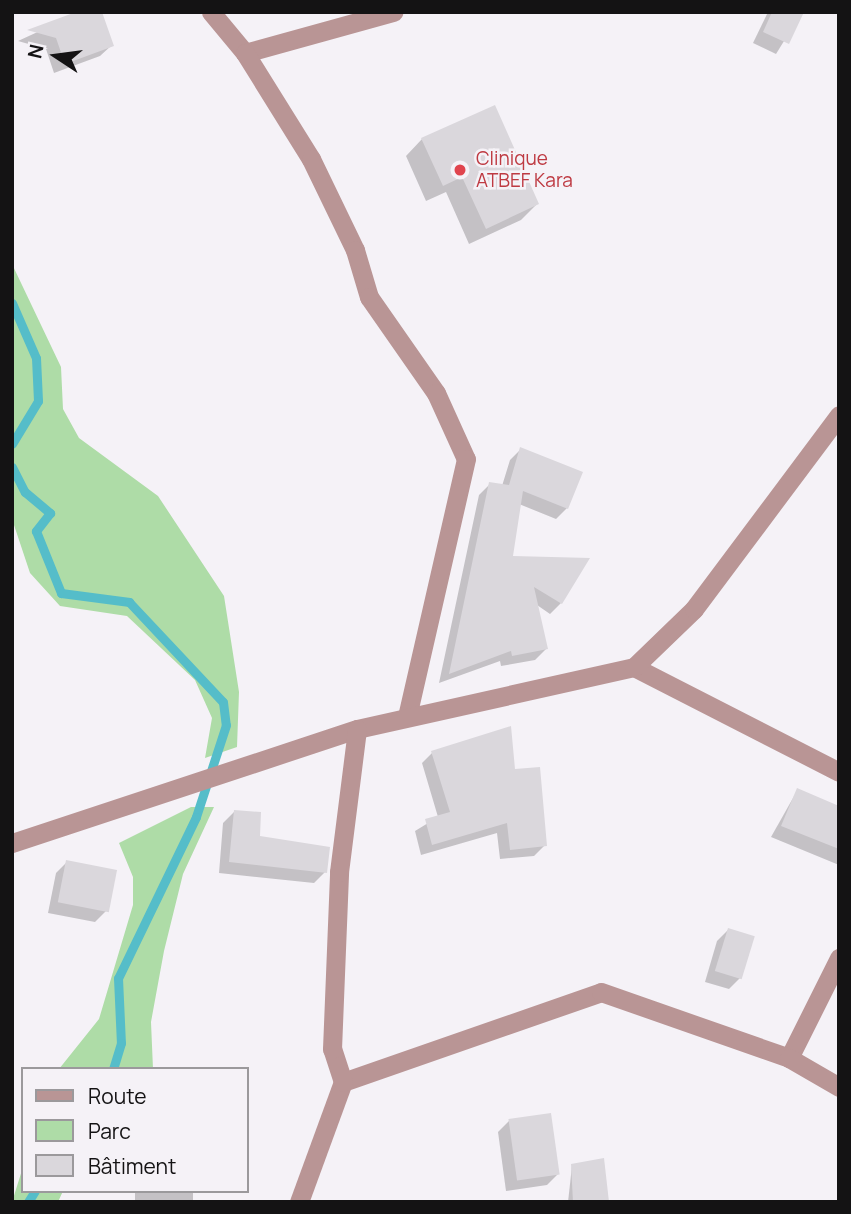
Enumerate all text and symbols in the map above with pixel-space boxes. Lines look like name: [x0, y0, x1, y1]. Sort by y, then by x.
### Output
north arrow: [21, 21, 91, 91]
text: N: [21, 42, 50, 61]
place label: Clinique ATBEF Kara: [476, 148, 573, 192]
marker: Clinique ATBEF Kara: [450, 160, 470, 180]
legend: [21, 1067, 248, 1193]
text: Route: [88, 1082, 146, 1110]
text: Parc: [88, 1117, 131, 1145]
text: Bâtiment: [88, 1152, 176, 1180]

